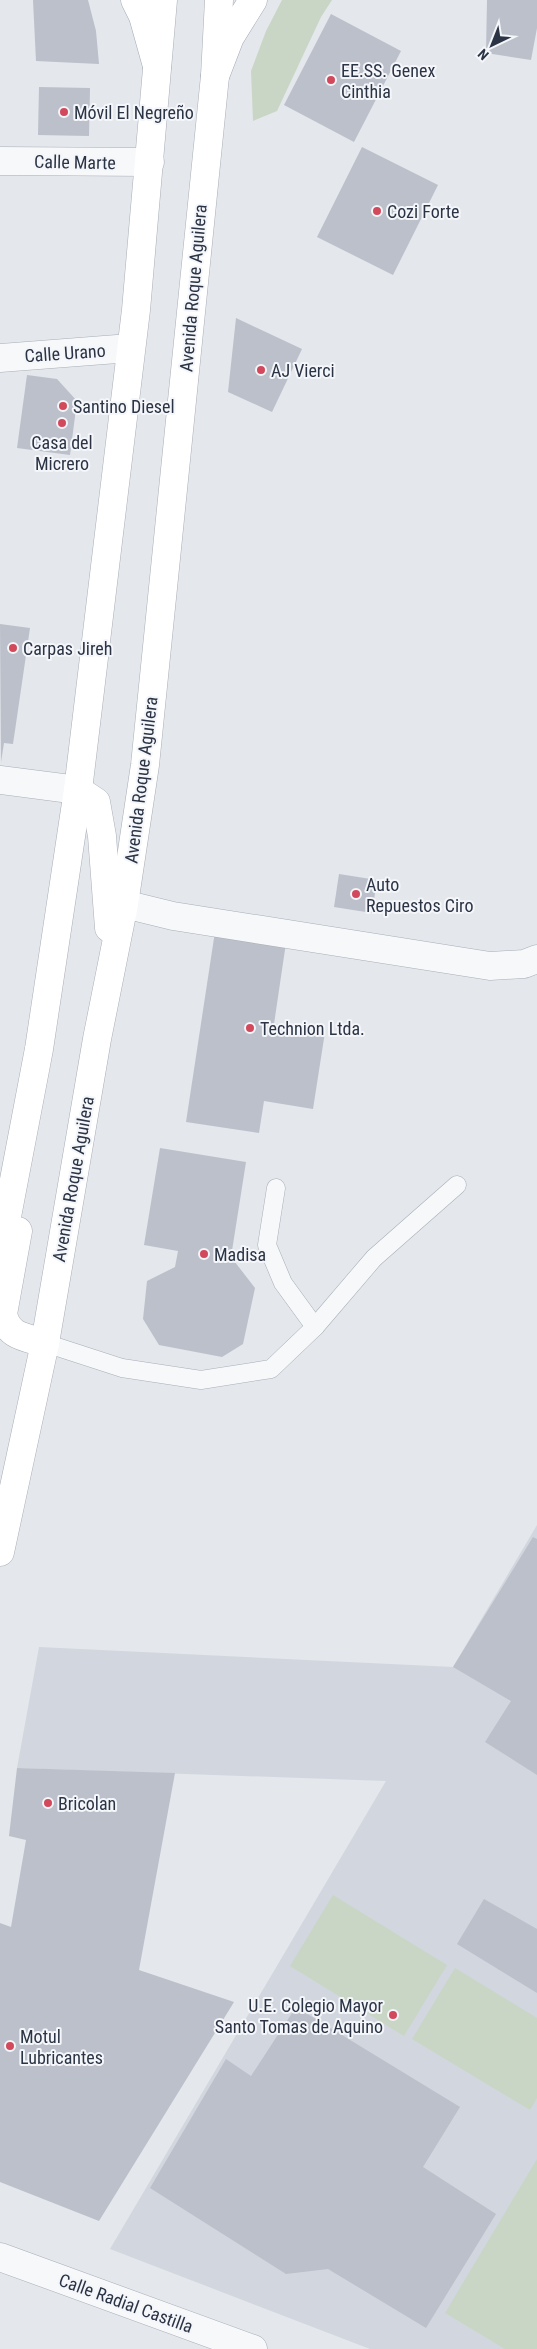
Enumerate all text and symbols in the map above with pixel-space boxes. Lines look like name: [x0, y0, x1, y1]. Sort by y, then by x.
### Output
north arrow: [467, 20, 517, 70]
text: N: [475, 46, 492, 63]
place label: EE.SS. Genex Cinthia: [341, 60, 435, 102]
marker: EE.SS. Genex Cinthia: [325, 74, 337, 86]
place label: Móvil El Negreño: [74, 102, 194, 123]
marker: Móvil El Negreño: [58, 106, 70, 118]
street label: Calle Marte: [34, 151, 116, 173]
place label: Cozi Forte: [387, 201, 459, 222]
street label: Avenida Roque Aguilera: [175, 204, 211, 372]
marker: Cozi Forte: [371, 205, 383, 217]
street label: Calle Urano: [24, 340, 106, 366]
place label: AJ Vierci: [271, 360, 335, 381]
marker: AJ Vierci: [255, 364, 267, 376]
place label: Santino Diesel: [73, 396, 175, 417]
marker: Santino Diesel: [57, 400, 69, 412]
marker: Casa del Micrero: [56, 417, 68, 429]
place label: Casa del Micrero: [31, 432, 93, 474]
place label: Carpas Jireh: [23, 638, 112, 659]
marker: Carpas Jireh: [7, 642, 19, 654]
street label: Avenida Roque Aguilera: [120, 695, 162, 865]
place label: Auto Repuestos Ciro: [366, 874, 473, 916]
marker: Auto Repuestos Ciro: [350, 888, 362, 900]
place label: Technion Ltda.: [260, 1018, 365, 1039]
marker: Technion Ltda.: [244, 1022, 256, 1034]
street label: Avenida Roque Aguilera: [48, 1095, 98, 1263]
place label: Madisa: [214, 1244, 266, 1265]
marker: Madisa: [198, 1248, 210, 1260]
place label: Bricolan: [58, 1793, 116, 1814]
marker: Bricolan: [42, 1797, 54, 1809]
place label: U.E. Colegio Mayor Santo Tomas de Aquino: [215, 1995, 384, 2037]
marker: U.E. Colegio Mayor Santo Tomas de Aquino: [387, 2009, 399, 2021]
place label: Motul Lubricantes: [20, 2026, 103, 2068]
marker: Motul Lubricantes: [4, 2040, 16, 2052]
street label: Calle Radial Castilla: [56, 2269, 196, 2337]

